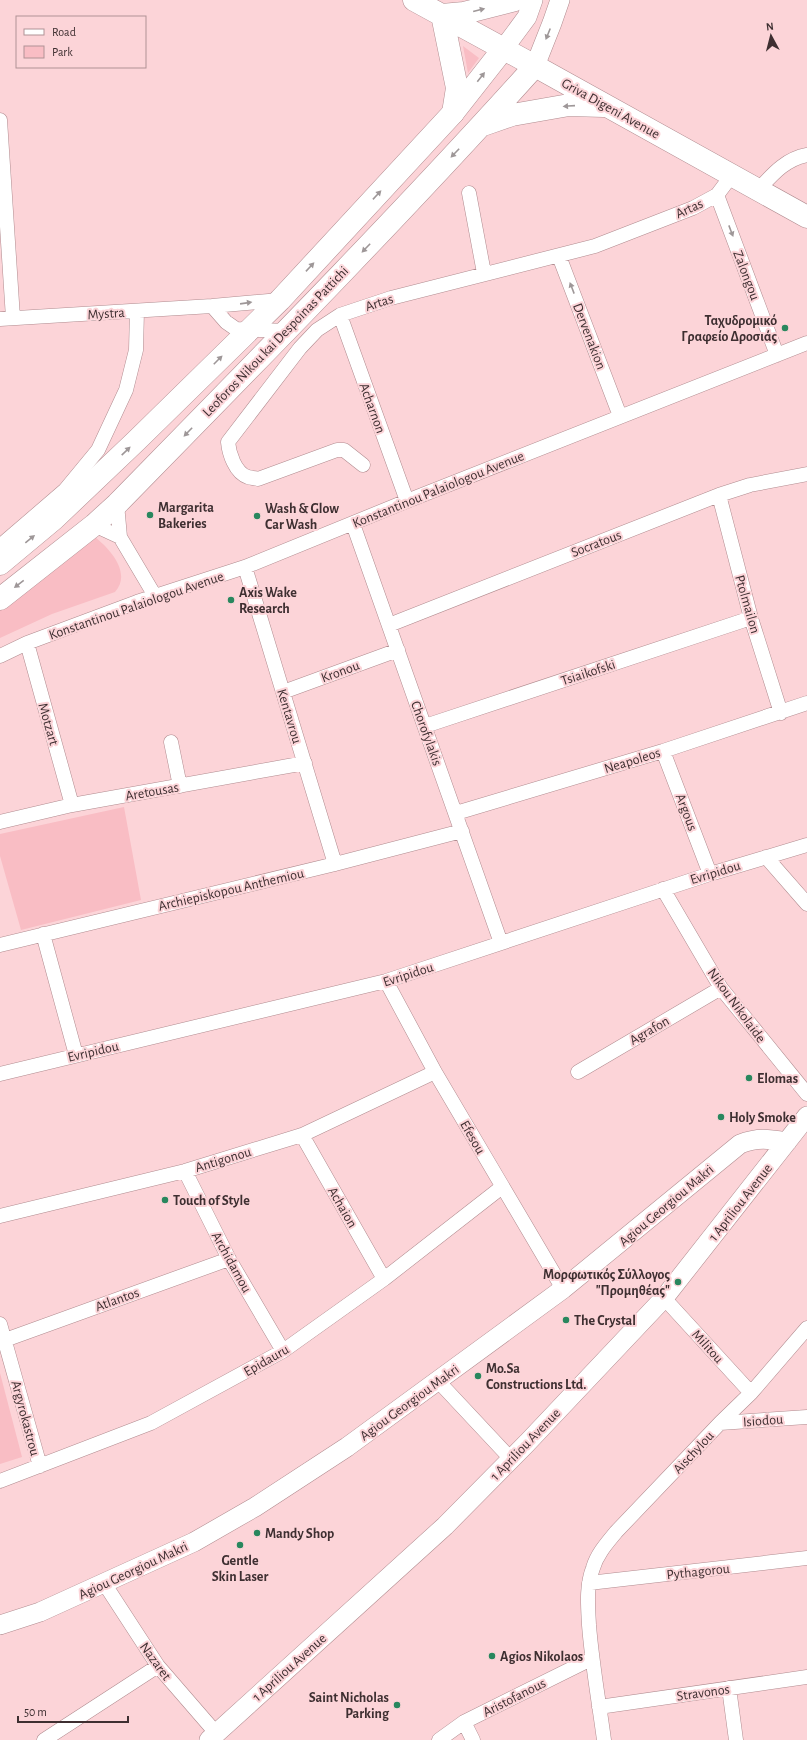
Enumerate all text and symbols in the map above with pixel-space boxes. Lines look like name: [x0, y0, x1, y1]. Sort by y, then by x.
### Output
one-way arrow: [472, 6, 485, 12]
legend: [16, 16, 146, 68]
north arrow: [751, 16, 791, 56]
text: N: [765, 21, 774, 32]
text: Road: [52, 26, 76, 38]
one-way arrow: [545, 28, 551, 40]
text: Park: [52, 46, 73, 58]
one-way arrow: [477, 72, 486, 83]
street label: Griva Digeni Avenue: [559, 76, 662, 142]
one-way arrow: [563, 102, 575, 109]
one-way arrow: [450, 148, 460, 158]
one-way arrow: [372, 190, 381, 200]
street label: Artas: [673, 197, 705, 221]
one-way arrow: [729, 226, 735, 238]
one-way arrow: [361, 242, 370, 253]
street label: Zalongou: [730, 249, 762, 302]
one-way arrow: [305, 262, 314, 272]
street label: Leoforos Nikou kai Despoinas Pattichi: [200, 264, 351, 420]
one-way arrow: [568, 282, 574, 294]
street label: Artas: [364, 292, 395, 314]
one-way arrow: [240, 300, 252, 306]
street label: Dervenakion: [570, 301, 608, 371]
street label: Mystra: [87, 306, 126, 322]
place label: Ταχυδρομικό Γραφείο Δροσιάς: [681, 314, 777, 344]
marker: Ταχυδρομικό Γραφείο Δροσιάς: [780, 323, 790, 333]
one-way arrow: [213, 355, 223, 364]
street label: Acharnon: [356, 381, 388, 435]
one-way arrow: [183, 427, 193, 437]
one-way arrow: [121, 446, 131, 456]
street label: Konstantinou Palaiologou Avenue: [351, 449, 526, 531]
place label: Margarita Bakeries: [158, 501, 214, 531]
place label: Wash & Glow Car Wash: [265, 502, 339, 532]
marker: Margarita Bakeries: [145, 510, 155, 520]
marker: Wash & Glow Car Wash: [252, 511, 262, 521]
street label: Socratous: [569, 528, 624, 560]
one-way arrow: [25, 535, 36, 543]
street label: Konstantinou Palaiologou Avenue: [47, 569, 225, 642]
street label: Ptolmailon: [732, 573, 762, 635]
one-way arrow: [14, 579, 25, 588]
place label: Axis Wake Research: [239, 586, 297, 616]
marker: Axis Wake Research: [226, 595, 236, 605]
street label: Tsiaikofski: [559, 658, 617, 688]
street label: Kronou: [319, 659, 362, 685]
street label: Kentavrou: [274, 687, 304, 745]
street label: Chorofylakis: [408, 699, 444, 768]
street label: Motzart: [35, 702, 61, 747]
street label: Neapoleos: [602, 746, 662, 776]
street label: Aretousas: [124, 780, 180, 804]
street label: Argous: [673, 792, 700, 833]
street label: Evripidou: [688, 859, 742, 887]
street label: Archiepiskopou Anthemiou: [157, 866, 305, 914]
street label: Evripidou: [381, 960, 435, 990]
street label: Nikou Nikolaide: [705, 966, 768, 1045]
street label: Agrafon: [627, 1014, 672, 1048]
street label: Evripidou: [66, 1039, 120, 1065]
place label: Elomas: [757, 1072, 798, 1086]
marker: Elomas: [744, 1073, 754, 1083]
place label: Holy Smoke: [729, 1111, 796, 1125]
marker: Holy Smoke: [716, 1112, 726, 1122]
street label: Efesou: [457, 1118, 487, 1157]
street label: Antigonou: [194, 1145, 253, 1175]
street label: 1 Apriliou Avenue: [706, 1161, 775, 1244]
street label: Agiou Georgiou Makri: [617, 1162, 717, 1249]
street label: Achaion: [325, 1185, 359, 1230]
place label: Touch of Style: [173, 1194, 250, 1208]
marker: Touch of Style: [160, 1195, 170, 1205]
street label: Archidamou: [209, 1230, 254, 1295]
place label: Μορφωτικός Σύλλογος "Προμηθέας": [543, 1267, 670, 1298]
marker: Μορφωτικός Σύλλογος "Προμηθέας": [673, 1277, 683, 1287]
street label: Atlantos: [94, 1286, 141, 1314]
place label: The Crystal: [574, 1314, 636, 1328]
marker: The Crystal: [561, 1315, 571, 1325]
street label: Militou: [689, 1327, 726, 1366]
street label: Epidauru: [241, 1342, 292, 1379]
street label: Agiou Georgiou Makri: [357, 1362, 462, 1443]
place label: Mo.Sa Constructions Ltd.: [486, 1362, 586, 1392]
marker: Mo.Sa Constructions Ltd.: [473, 1371, 483, 1381]
street label: Argyrokastrou: [8, 1379, 42, 1457]
street label: 1 Apriliou Avenue: [488, 1406, 563, 1483]
street label: Isiodou: [743, 1413, 784, 1429]
street label: Aischylou: [671, 1429, 717, 1477]
place label: Mandy Shop: [265, 1527, 334, 1541]
marker: Mandy Shop: [252, 1528, 262, 1538]
street label: Agiou Georgiou Makri: [77, 1539, 190, 1602]
marker: Gentle Skin Laser: [235, 1540, 245, 1550]
place label: Gentle Skin Laser: [212, 1554, 268, 1584]
street label: Pythagorou: [666, 1562, 730, 1582]
street label: 1 Apriliou Avenue: [250, 1631, 329, 1704]
street label: Nazaret: [137, 1640, 174, 1684]
place label: Agios Nikolaos: [500, 1650, 583, 1664]
marker: Agios Nikolaos: [487, 1651, 497, 1661]
street label: Aristofanous: [481, 1676, 548, 1720]
street label: Stravonos: [676, 1682, 731, 1704]
place label: Saint Nicholas Parking: [309, 1691, 390, 1721]
scale bar: [18, 1698, 128, 1724]
marker: Saint Nicholas Parking: [392, 1700, 402, 1710]
text: 50 m: [24, 1706, 47, 1718]

